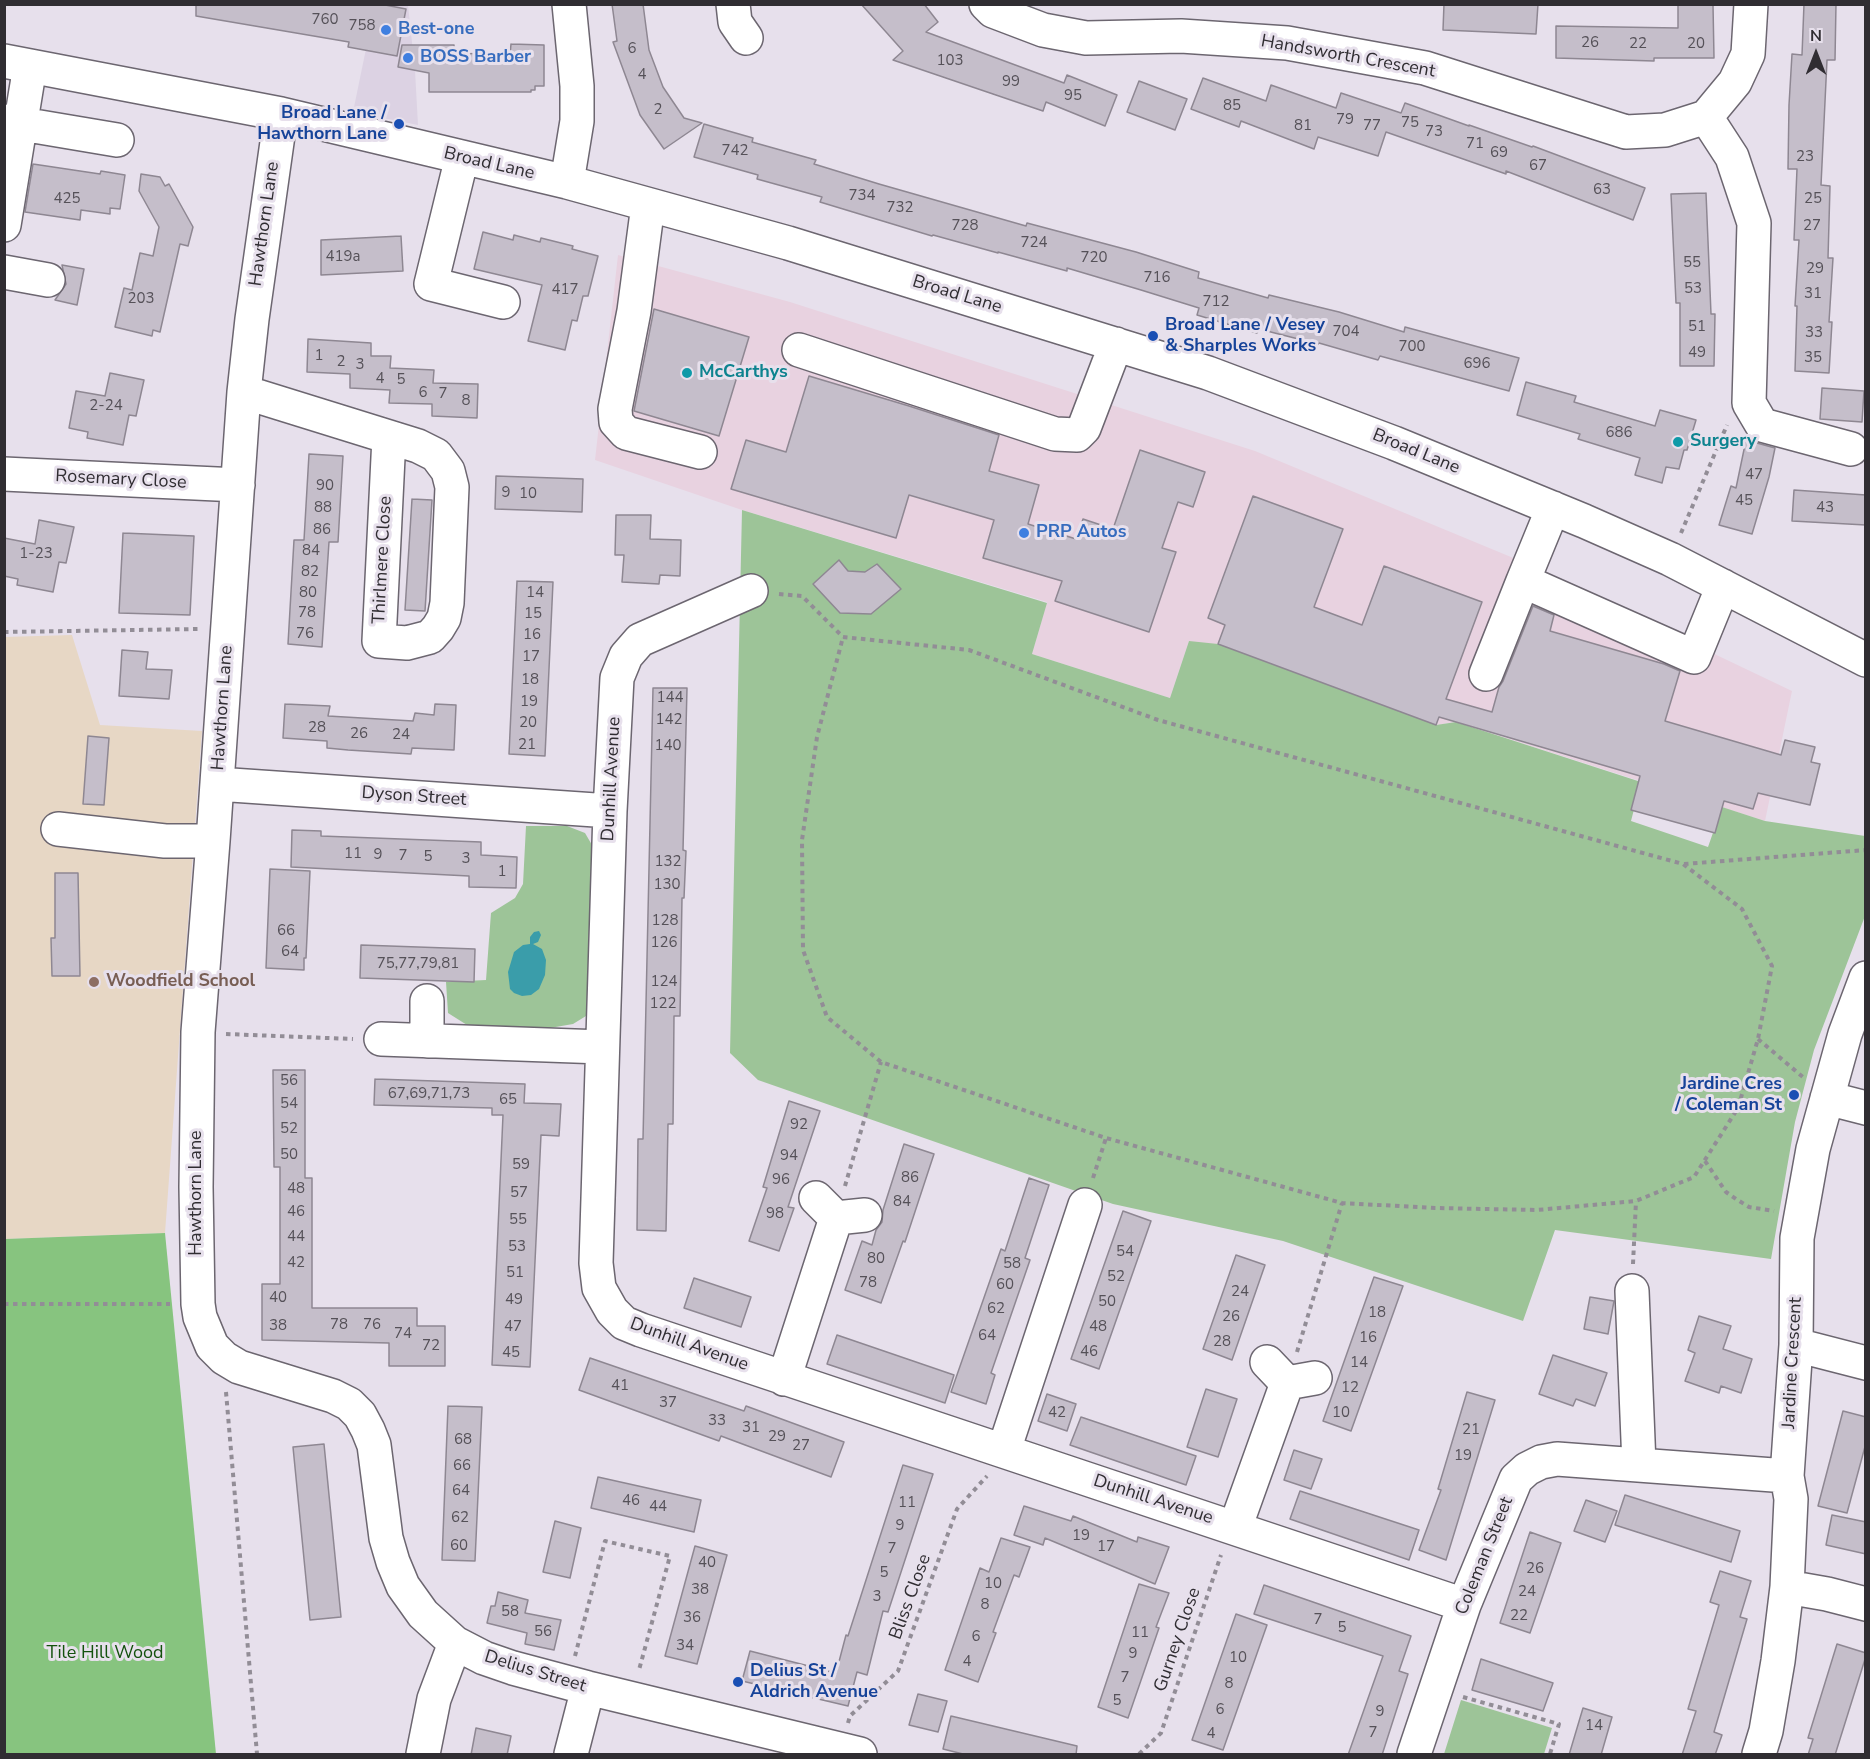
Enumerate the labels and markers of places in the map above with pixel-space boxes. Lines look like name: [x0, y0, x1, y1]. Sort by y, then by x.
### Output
place label: Best-one: [398, 19, 474, 41]
marker: Best-one: [379, 23, 393, 37]
place label: BOSS Barber: [420, 47, 531, 69]
marker: BOSS Barber: [401, 51, 415, 65]
place label: Broad Lane / Hawthorn Lane: [257, 103, 387, 146]
marker: Broad Lane / Hawthorn Lane: [392, 117, 406, 131]
place label: Broad Lane / Vesey & Sharples Works: [1165, 315, 1325, 358]
marker: Broad Lane / Vesey & Sharples Works: [1146, 329, 1160, 343]
place label: McCarthys: [699, 362, 788, 384]
marker: McCarthys: [680, 366, 694, 380]
place label: Surgery: [1690, 431, 1756, 453]
marker: Surgery: [1671, 435, 1685, 449]
place label: PRP Autos: [1036, 522, 1126, 544]
marker: PRP Autos: [1017, 526, 1031, 540]
place label: Woodfield School: [106, 971, 255, 993]
marker: Woodfield School: [87, 975, 101, 989]
place label: Jardine Cres / Coleman St: [1675, 1074, 1782, 1116]
marker: Jardine Cres / Coleman St: [1787, 1088, 1801, 1102]
place label: Delius St / Aldrich Avenue: [750, 1661, 878, 1704]
marker: Delius St / Aldrich Avenue: [731, 1675, 745, 1689]

